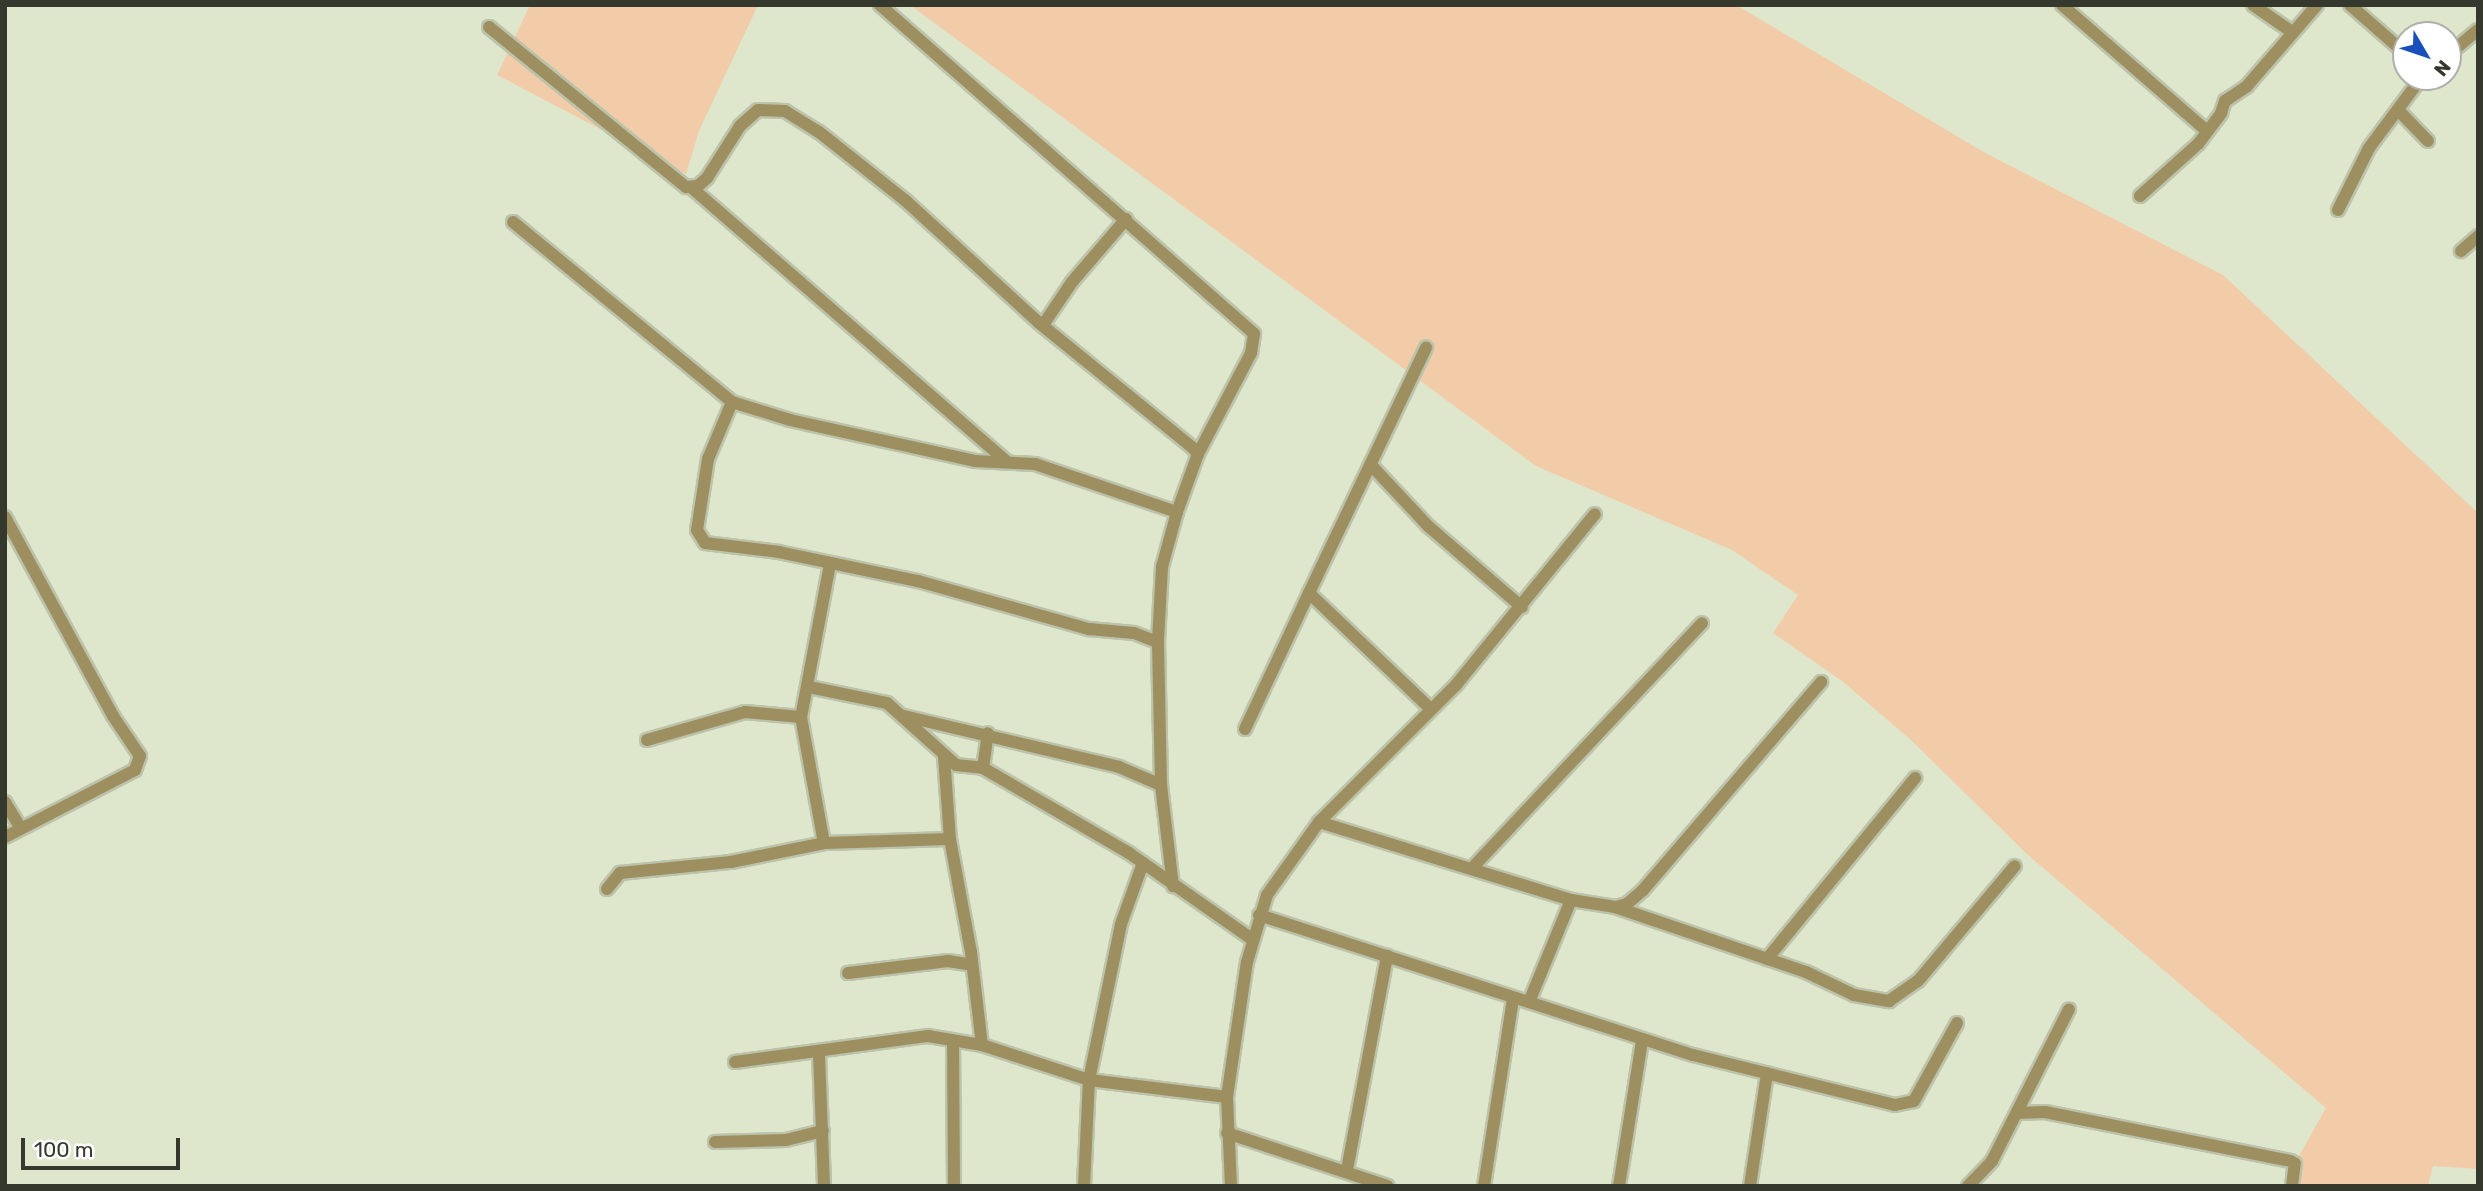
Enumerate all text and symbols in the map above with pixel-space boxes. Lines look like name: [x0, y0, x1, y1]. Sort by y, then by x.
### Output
north arrow: [2392, 21, 2462, 91]
text: N: [2429, 56, 2455, 81]
scale bar: [24, 1124, 184, 1168]
text: 100 m: [34, 1137, 93, 1162]

